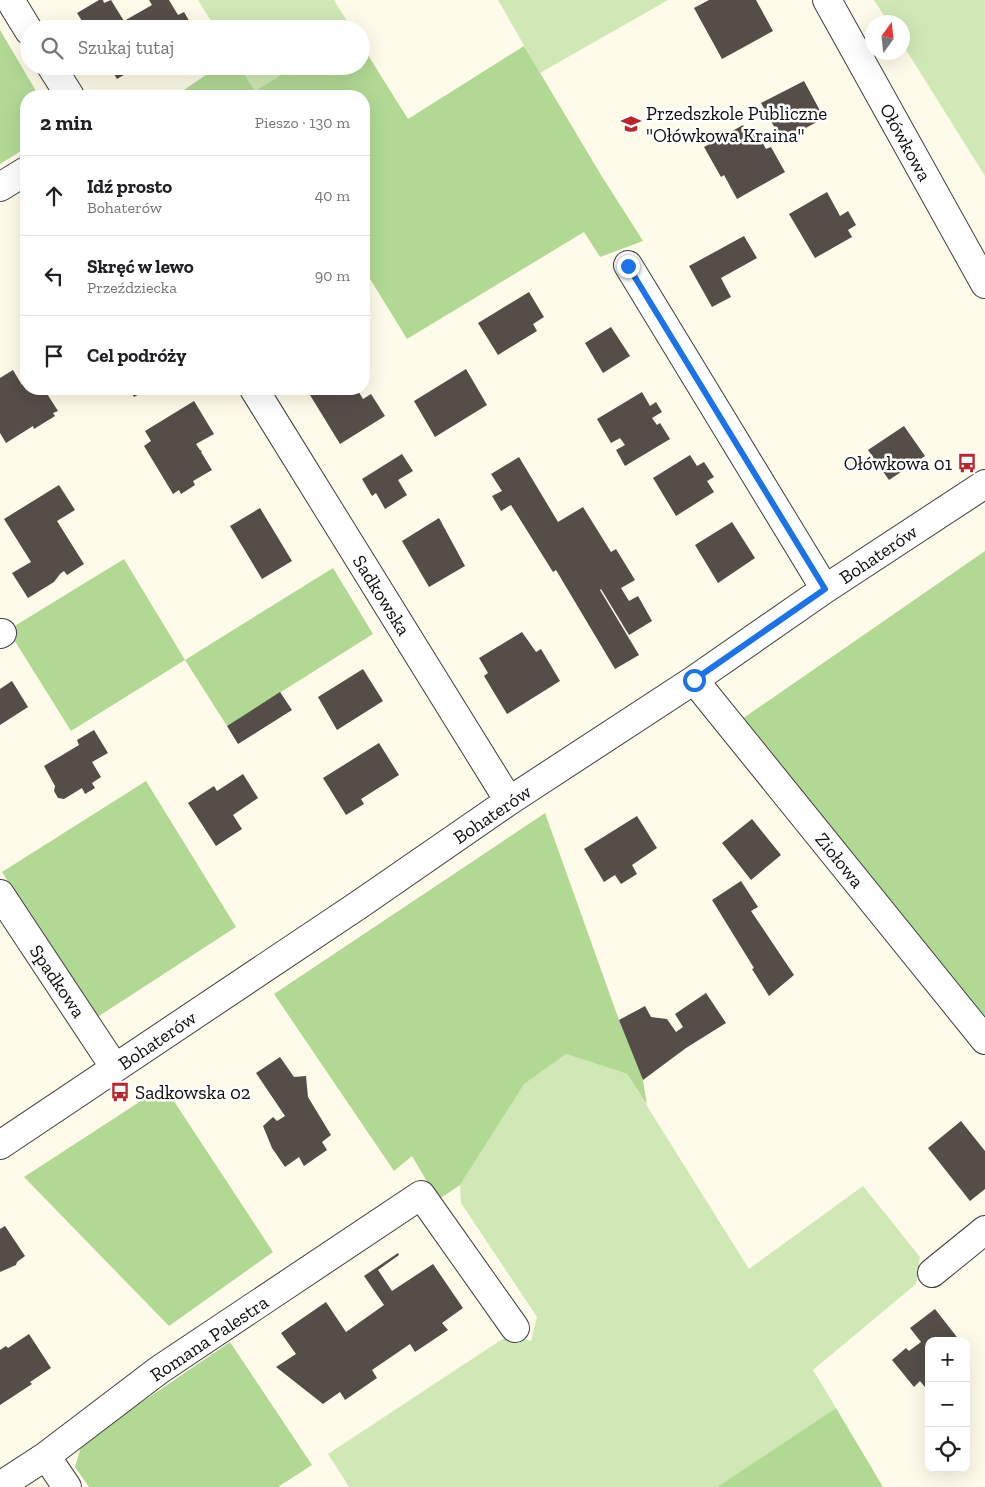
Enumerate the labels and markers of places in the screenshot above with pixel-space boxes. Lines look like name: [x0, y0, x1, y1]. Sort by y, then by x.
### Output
place label: Przedszkole Publiczne "Ołówkowa Kraina": [646, 102, 827, 147]
school or university icon: Przedszkole Publiczne "Ołówkowa Kraina": [620, 113, 642, 135]
place label: Ołówkowa 01: [844, 452, 952, 475]
bus stop icon: Ołówkowa 01: [956, 452, 978, 474]
bus stop icon: Sadkowska 02: [109, 1081, 131, 1103]
place label: Sadkowska 02: [135, 1081, 251, 1104]

